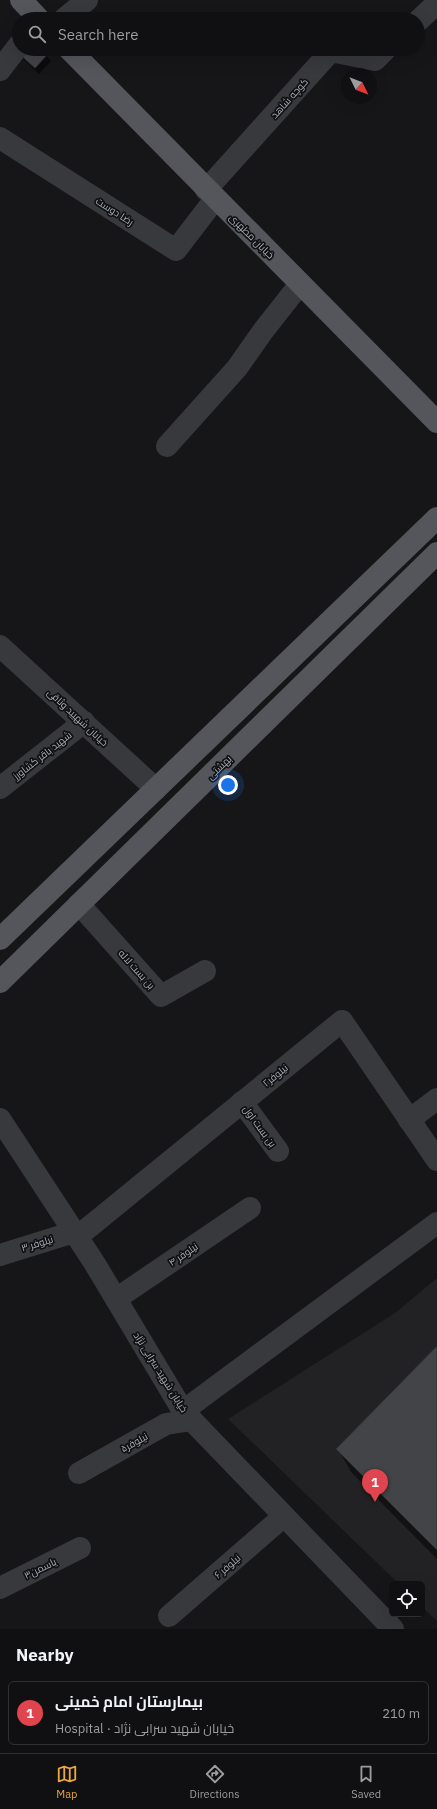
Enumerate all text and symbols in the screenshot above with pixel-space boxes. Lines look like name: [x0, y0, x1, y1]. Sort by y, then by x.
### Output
search box: [12, 12, 425, 56]
icon: search: [26, 23, 48, 45]
text: Search here: [58, 25, 138, 44]
north arrow: [341, 68, 377, 104]
street label: کوچه شاهد: [268, 75, 311, 121]
street label: رضا دوست: [93, 194, 136, 229]
street label: خیابان مطهری: [226, 211, 277, 262]
street label: خیابان شهیید وثاقی: [45, 686, 111, 749]
street label: شهید باقر کشاورز: [10, 728, 74, 783]
street label: بهشتی: [204, 752, 235, 782]
your location: [218, 775, 238, 795]
street label: بن بست لاله: [115, 947, 158, 992]
street label: نیلوفر۲: [260, 1061, 291, 1090]
street label: بن بست اول: [240, 1103, 279, 1150]
street label: نیلوفر ۳: [20, 1232, 55, 1254]
street label: نیلوفر ۴: [166, 1240, 200, 1269]
street label: خیابان شهید سرابی نژاد: [131, 1330, 191, 1415]
street label: نیلوفر۵: [118, 1430, 150, 1455]
pin: 1: [362, 1469, 388, 1502]
street label: نیلوفر ۶: [211, 1551, 243, 1581]
street label: یاسمن۳: [22, 1555, 59, 1582]
map controls: [389, 1581, 425, 1617]
button: locate: [389, 1581, 425, 1617]
text: Nearby: [16, 1644, 74, 1666]
text: بیمارستان امام خمینی: [55, 1692, 203, 1711]
text: 1: [26, 1705, 34, 1722]
text: 210 m: [382, 1705, 420, 1722]
text: Hospital · خیابان شهید سرابی نژاد: [55, 1720, 234, 1737]
tab: Map: [56, 1763, 78, 1801]
tab: Directions: [190, 1763, 240, 1801]
tab: Saved: [351, 1763, 381, 1801]

